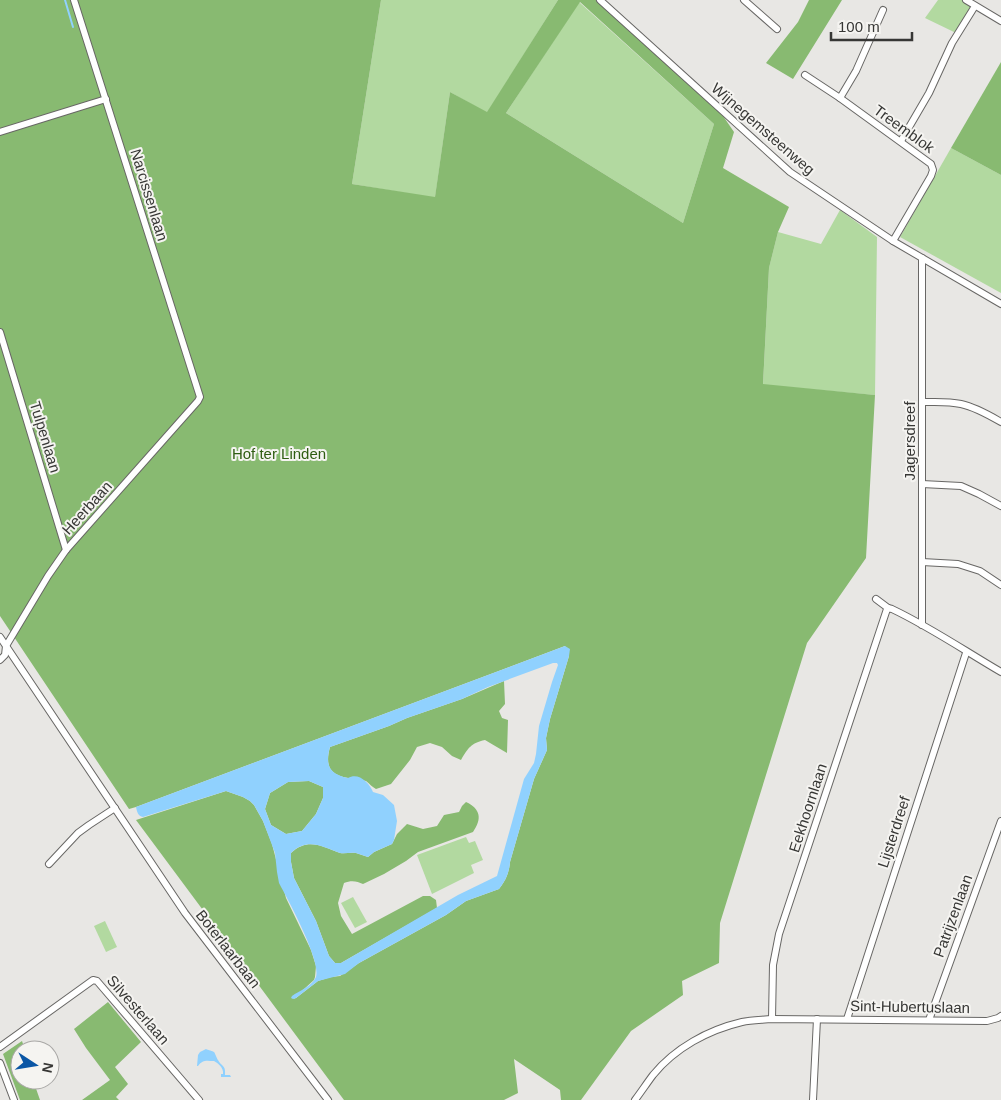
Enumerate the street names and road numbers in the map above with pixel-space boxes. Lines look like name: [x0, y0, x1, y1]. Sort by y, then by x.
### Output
street label: Wijnegemsteenweg: [708, 79, 818, 178]
street label: Treemblok: [871, 101, 938, 156]
street label: Narcissenlaan: [127, 147, 172, 243]
street label: Tulpenlaan: [27, 399, 64, 475]
street label: Jagersdreef: [901, 401, 918, 481]
street label: Heerbaan: [58, 477, 115, 538]
street label: Eekhoornlaan: [785, 761, 830, 854]
street label: Lijsterdreef: [874, 793, 913, 870]
street label: Patrijzenlaan: [930, 872, 975, 959]
street label: Boterlaarbaan: [193, 906, 264, 991]
street label: Silvesterlaan: [104, 972, 173, 1048]
street label: Sint-Hubertuslaan: [850, 997, 970, 1016]

